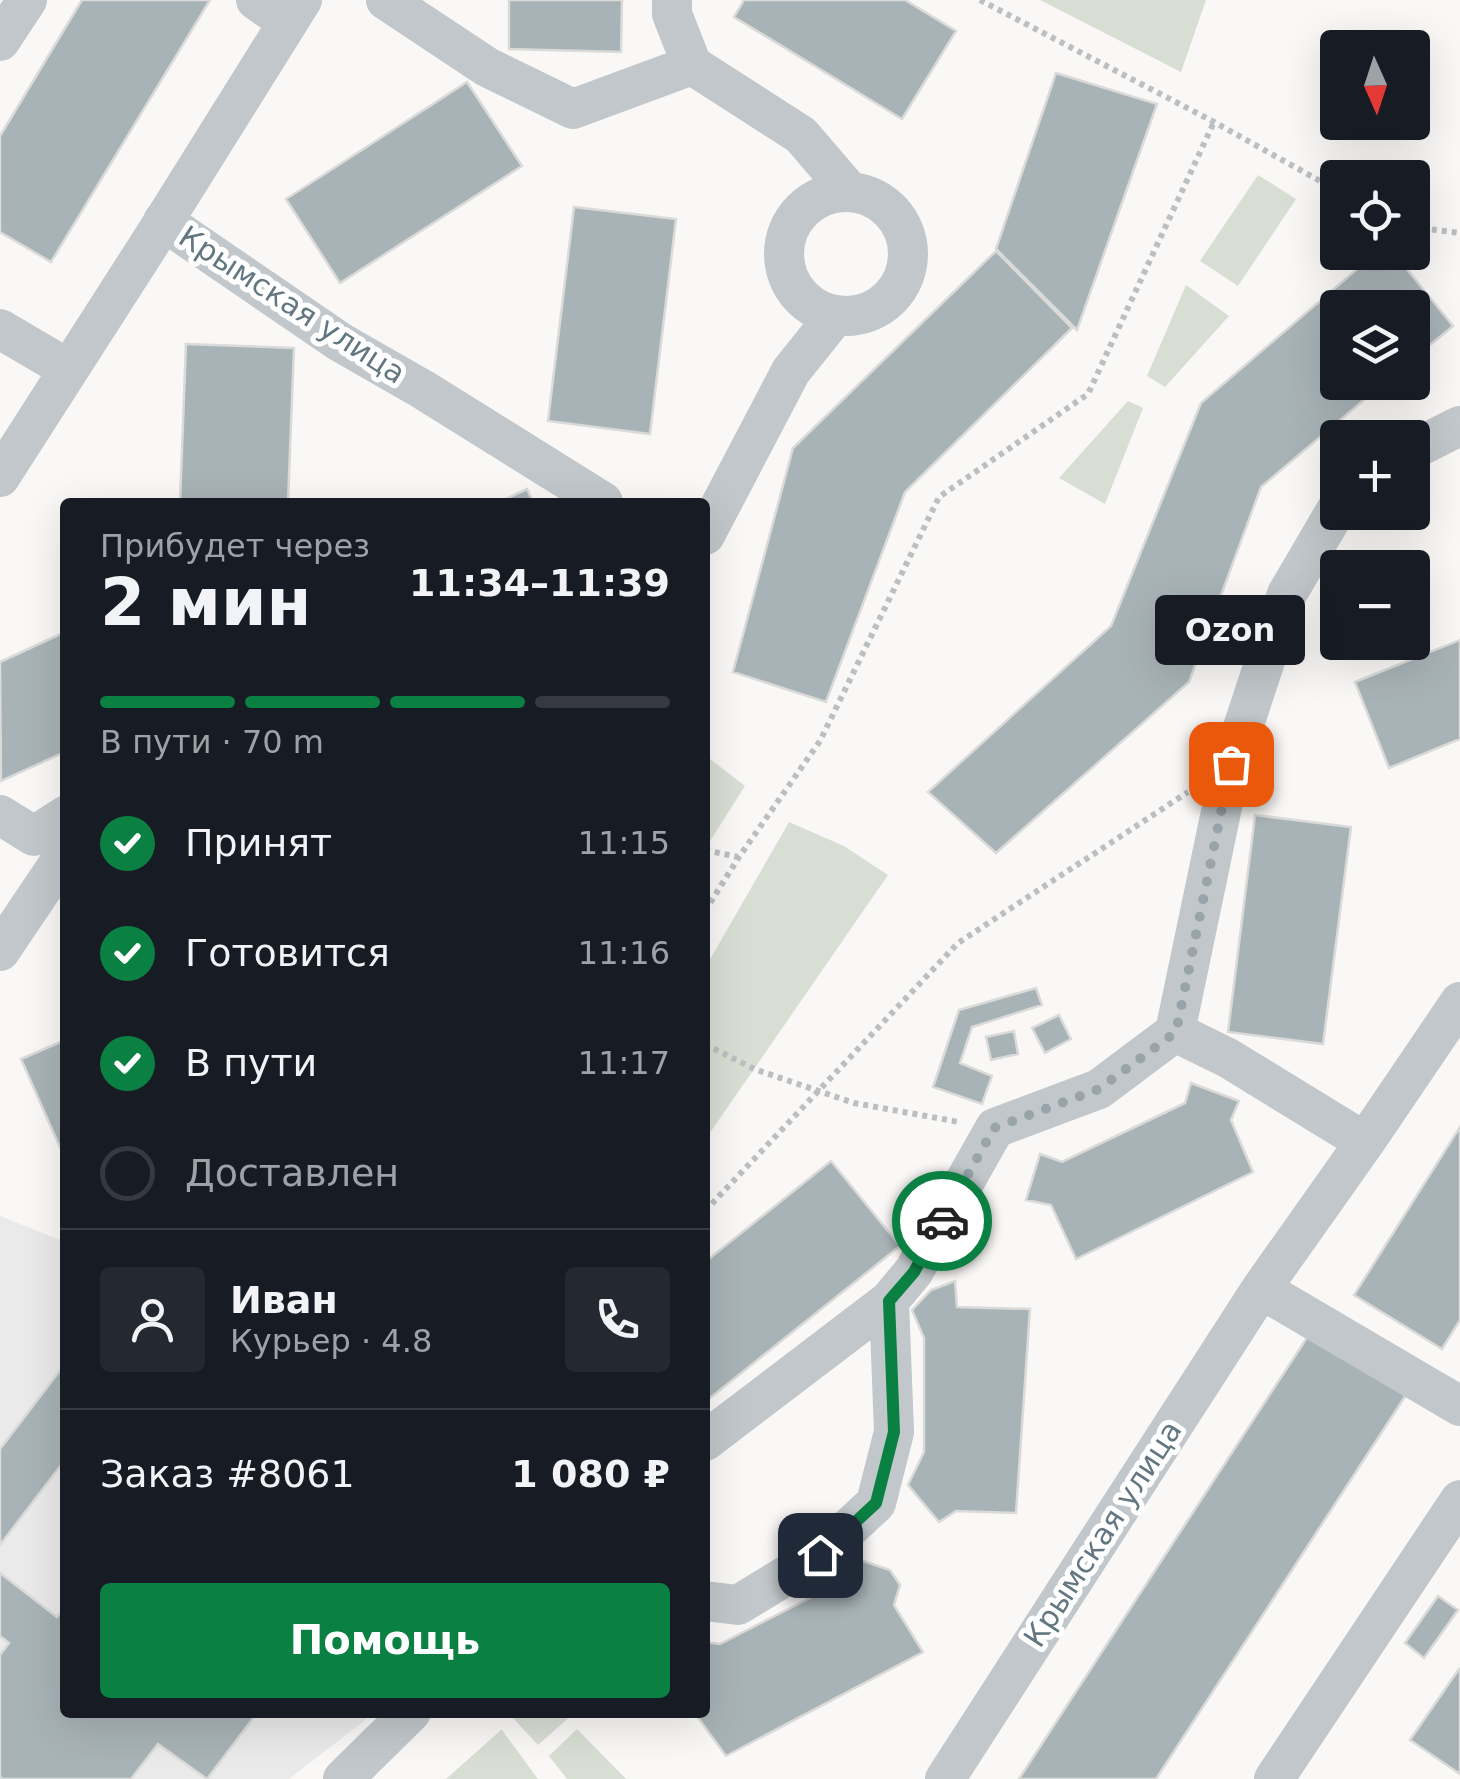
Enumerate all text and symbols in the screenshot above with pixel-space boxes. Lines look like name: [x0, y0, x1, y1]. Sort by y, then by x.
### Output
north arrow: [1320, 30, 1430, 140]
map controls: [1320, 30, 1430, 660]
button: locate: [1320, 160, 1430, 270]
street label: Крымская улица: [173, 218, 412, 391]
button: layers: [1320, 290, 1430, 400]
button: +: [1320, 420, 1430, 530]
text: Прибудет через: [100, 527, 370, 565]
button: −: [1320, 550, 1430, 660]
text: 11:34–11:39: [409, 561, 670, 605]
text: 2 мин: [100, 565, 311, 640]
callout: Ozon: [1156, 594, 1306, 664]
text: Ozon: [1185, 611, 1275, 649]
pin: [1189, 722, 1274, 807]
text: В пути · 70 m: [100, 723, 324, 761]
icon: bag: [1204, 737, 1259, 792]
icon: check: [100, 816, 155, 871]
text: Принят: [185, 821, 332, 865]
text: 11:15: [578, 824, 670, 862]
icon: check: [100, 926, 155, 981]
text: Готовится: [185, 931, 390, 975]
text: 11:16: [578, 934, 670, 972]
icon: check: [100, 1036, 155, 1091]
text: В пути: [185, 1041, 317, 1085]
text: 11:17: [578, 1044, 670, 1082]
text: Доставлен: [185, 1151, 399, 1195]
courier: [892, 1171, 992, 1271]
icon: car: [915, 1194, 970, 1249]
button: person: [100, 1267, 205, 1372]
button: phone: [565, 1267, 670, 1372]
text: Иван: [230, 1278, 338, 1322]
text: Курьер · 4.8: [230, 1322, 432, 1360]
street label: Крымская улица: [1016, 1414, 1189, 1653]
text: Заказ #8061: [100, 1452, 355, 1496]
text: 1 080 ₽: [511, 1452, 670, 1496]
pin: [778, 1513, 863, 1598]
icon: home: [793, 1528, 848, 1583]
button: Помощь: [100, 1583, 670, 1698]

